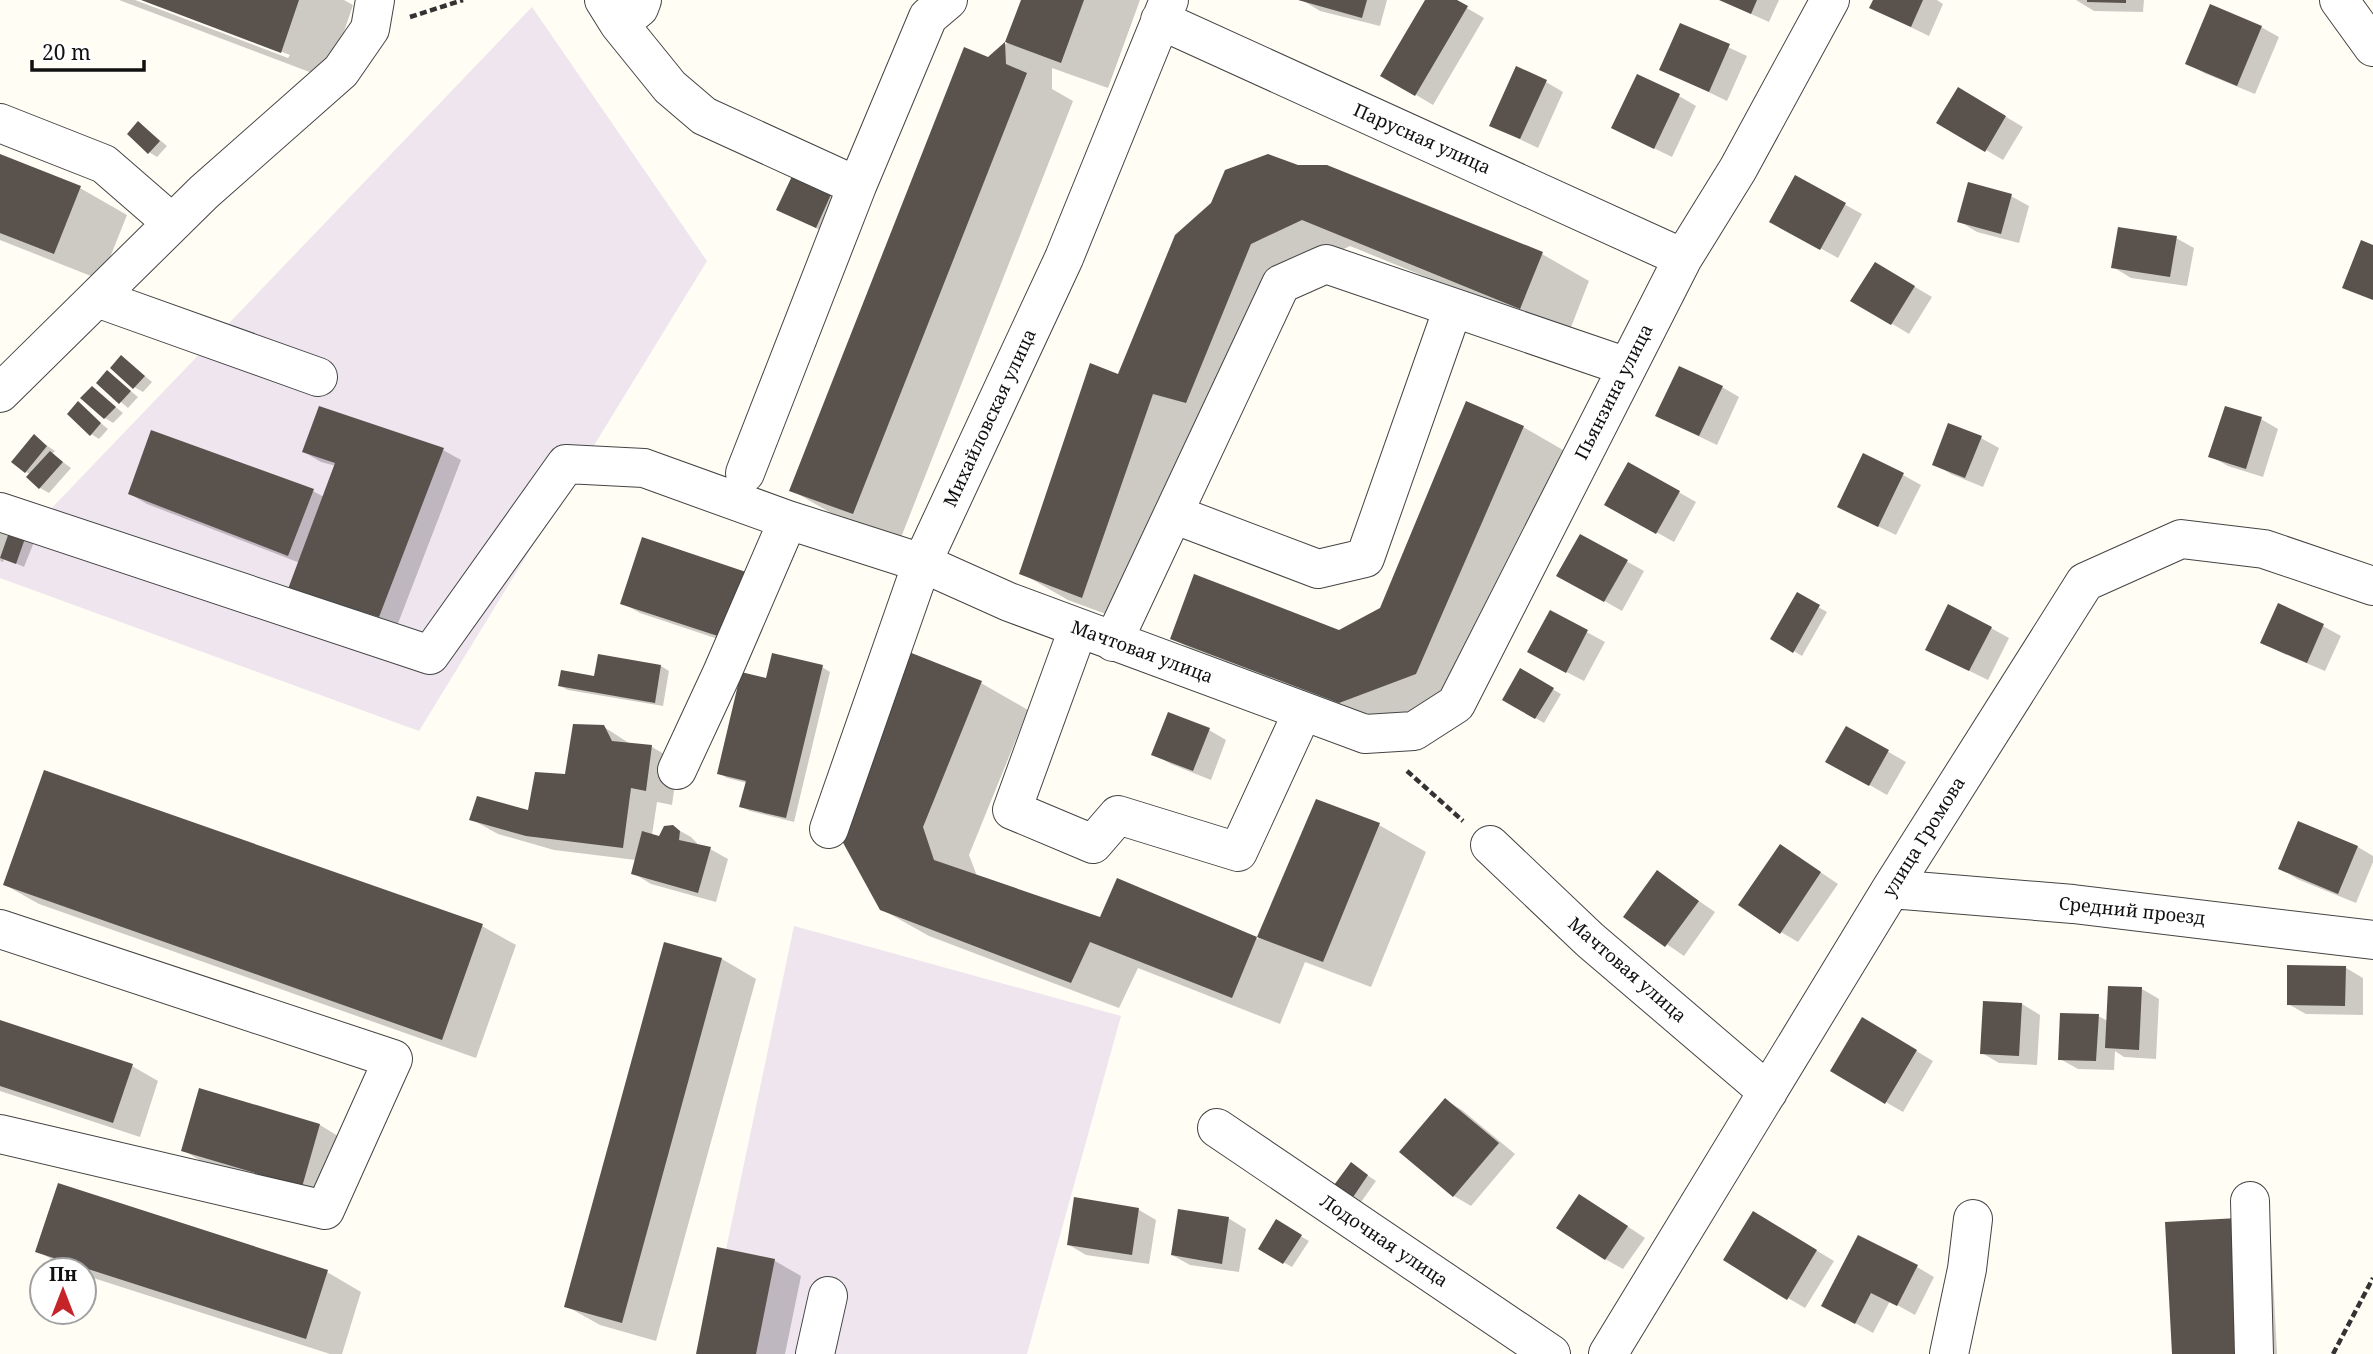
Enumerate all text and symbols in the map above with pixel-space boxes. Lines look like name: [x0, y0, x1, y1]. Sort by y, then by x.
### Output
scale bar: [32, 28, 144, 72]
text: 20 m: [42, 38, 91, 66]
street label: Парусная улица: [1350, 97, 1495, 179]
street label: Пьянзина улица: [1568, 320, 1658, 464]
street label: Михайловская улица: [937, 325, 1041, 510]
street label: Мачтовая улица: [1068, 614, 1217, 688]
street label: улица Громова: [1876, 772, 1970, 901]
street label: Средний проезд: [2058, 890, 2207, 930]
street label: Мачтовая улица: [1563, 911, 1692, 1027]
street label: Лодочная улица: [1316, 1188, 1453, 1292]
north arrow: [28, 1256, 98, 1326]
text: Пн: [49, 1261, 77, 1287]

